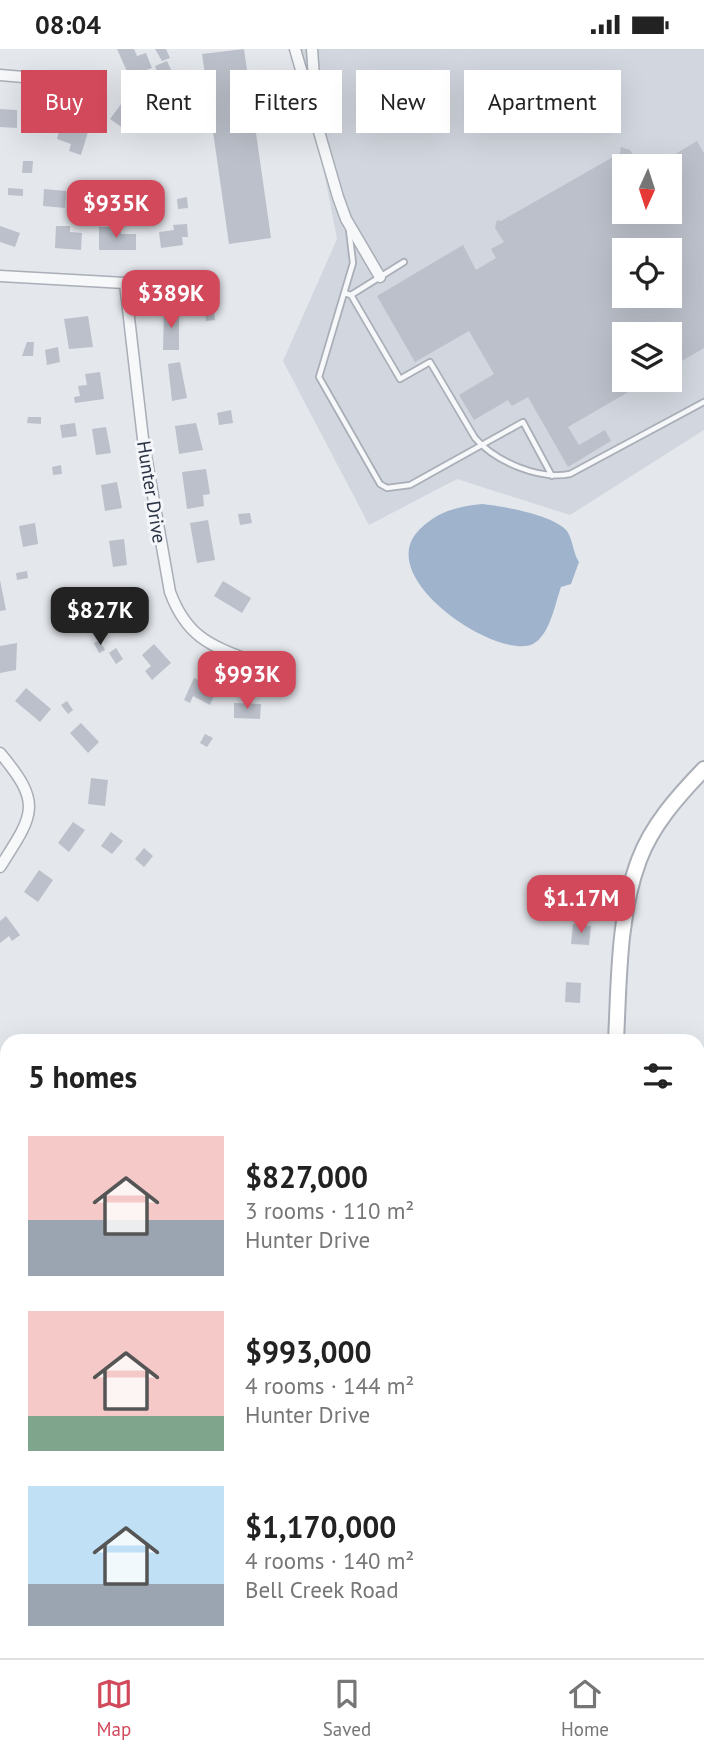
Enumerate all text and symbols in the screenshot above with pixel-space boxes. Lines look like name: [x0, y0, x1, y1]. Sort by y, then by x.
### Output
text: 08:04: [35, 8, 101, 41]
chip: Buy: [21, 70, 107, 133]
chip: Rent: [121, 70, 216, 133]
chip: Filters: [230, 70, 342, 133]
chip: New: [356, 70, 450, 133]
chip: Apartment: [464, 70, 621, 133]
north arrow: [612, 154, 682, 224]
map controls: [612, 154, 682, 392]
pin: $935K: [67, 181, 165, 240]
text: $935K: [83, 188, 149, 217]
button: locate: [612, 238, 682, 308]
pin: $389K: [122, 271, 220, 330]
text: $389K: [138, 278, 204, 307]
button: layers: [612, 322, 682, 392]
street label: Hunter Drive: [132, 439, 172, 545]
pin: $827K: [51, 587, 149, 647]
text: $827K: [67, 595, 133, 624]
pin: $993K: [198, 651, 296, 711]
text: $993K: [214, 659, 280, 688]
pin: $1.17M: [524, 875, 638, 935]
text: $1.17M: [543, 883, 619, 912]
text: 5 homes: [28, 1057, 137, 1096]
icon: filters: [639, 1057, 677, 1095]
text: $827,000: [245, 1157, 368, 1196]
icon: home: [84, 1164, 168, 1248]
text: 3 rooms · 110 m²: [245, 1196, 414, 1225]
text: Hunter Drive: [245, 1225, 370, 1254]
text: $993,000: [245, 1332, 372, 1371]
icon: home: [84, 1339, 168, 1423]
text: 4 rooms · 144 m²: [245, 1371, 414, 1400]
text: Hunter Drive: [245, 1400, 370, 1429]
text: $1,170,000: [245, 1507, 396, 1546]
icon: home: [84, 1514, 168, 1598]
text: 4 rooms · 140 m²: [245, 1546, 414, 1575]
text: Bell Creek Road: [245, 1575, 399, 1604]
tab: Map: [95, 1675, 133, 1741]
tab: Saved: [323, 1675, 371, 1741]
tab: Home: [561, 1675, 609, 1741]

